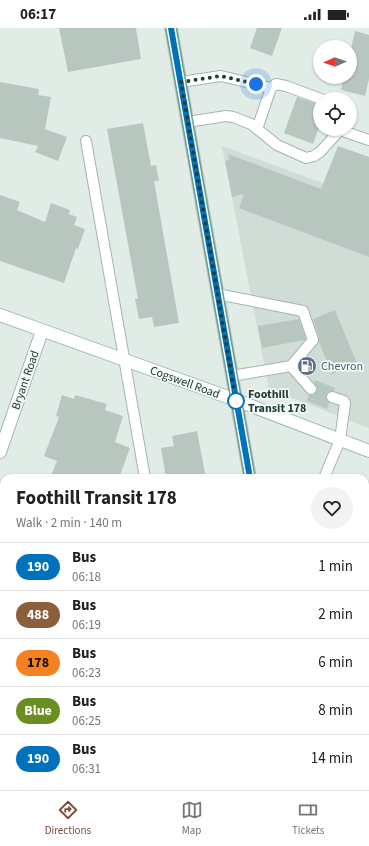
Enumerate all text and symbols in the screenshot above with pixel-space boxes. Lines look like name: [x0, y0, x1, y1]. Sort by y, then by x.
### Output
text: 06:17: [20, 4, 56, 25]
north arrow: [313, 40, 357, 84]
map controls: [313, 40, 357, 136]
your location: [246, 74, 266, 94]
button: locate: [313, 92, 357, 136]
street label: Bryant Road: [7, 348, 44, 412]
fuel station icon: Chevron: [296, 355, 318, 377]
place label: Chevron: [321, 358, 363, 375]
street label: Cogswell Road: [148, 362, 222, 403]
place label: Foothill Transit 178: [248, 386, 306, 417]
marker: Foothill Transit 178: [227, 392, 245, 410]
text: Foothill Transit 178: [16, 485, 177, 512]
button: heart: [311, 487, 353, 529]
text: Walk · 2 min · 140 m: [16, 514, 122, 532]
text: Bus: [72, 547, 96, 568]
text: 1 min: [318, 556, 353, 577]
text: 190: [27, 557, 49, 577]
text: 06:18: [72, 568, 101, 586]
text: Bus: [72, 595, 96, 616]
text: 2 min: [318, 604, 353, 625]
text: 488: [27, 605, 49, 625]
text: 06:19: [72, 616, 101, 634]
text: Bus: [72, 643, 96, 664]
text: 6 min: [318, 652, 353, 673]
text: 178: [27, 653, 49, 673]
text: 06:23: [72, 664, 101, 682]
text: Bus: [72, 691, 96, 712]
text: 8 min: [318, 700, 353, 721]
text: Blue: [24, 701, 52, 721]
text: 06:25: [72, 712, 101, 730]
text: Bus: [72, 739, 96, 760]
text: 14 min: [311, 748, 353, 769]
text: 190: [27, 749, 49, 769]
text: 06:31: [72, 760, 101, 778]
tab: Directions: [45, 799, 91, 838]
tab: Map: [181, 799, 203, 838]
tab: Tickets: [292, 799, 324, 838]

